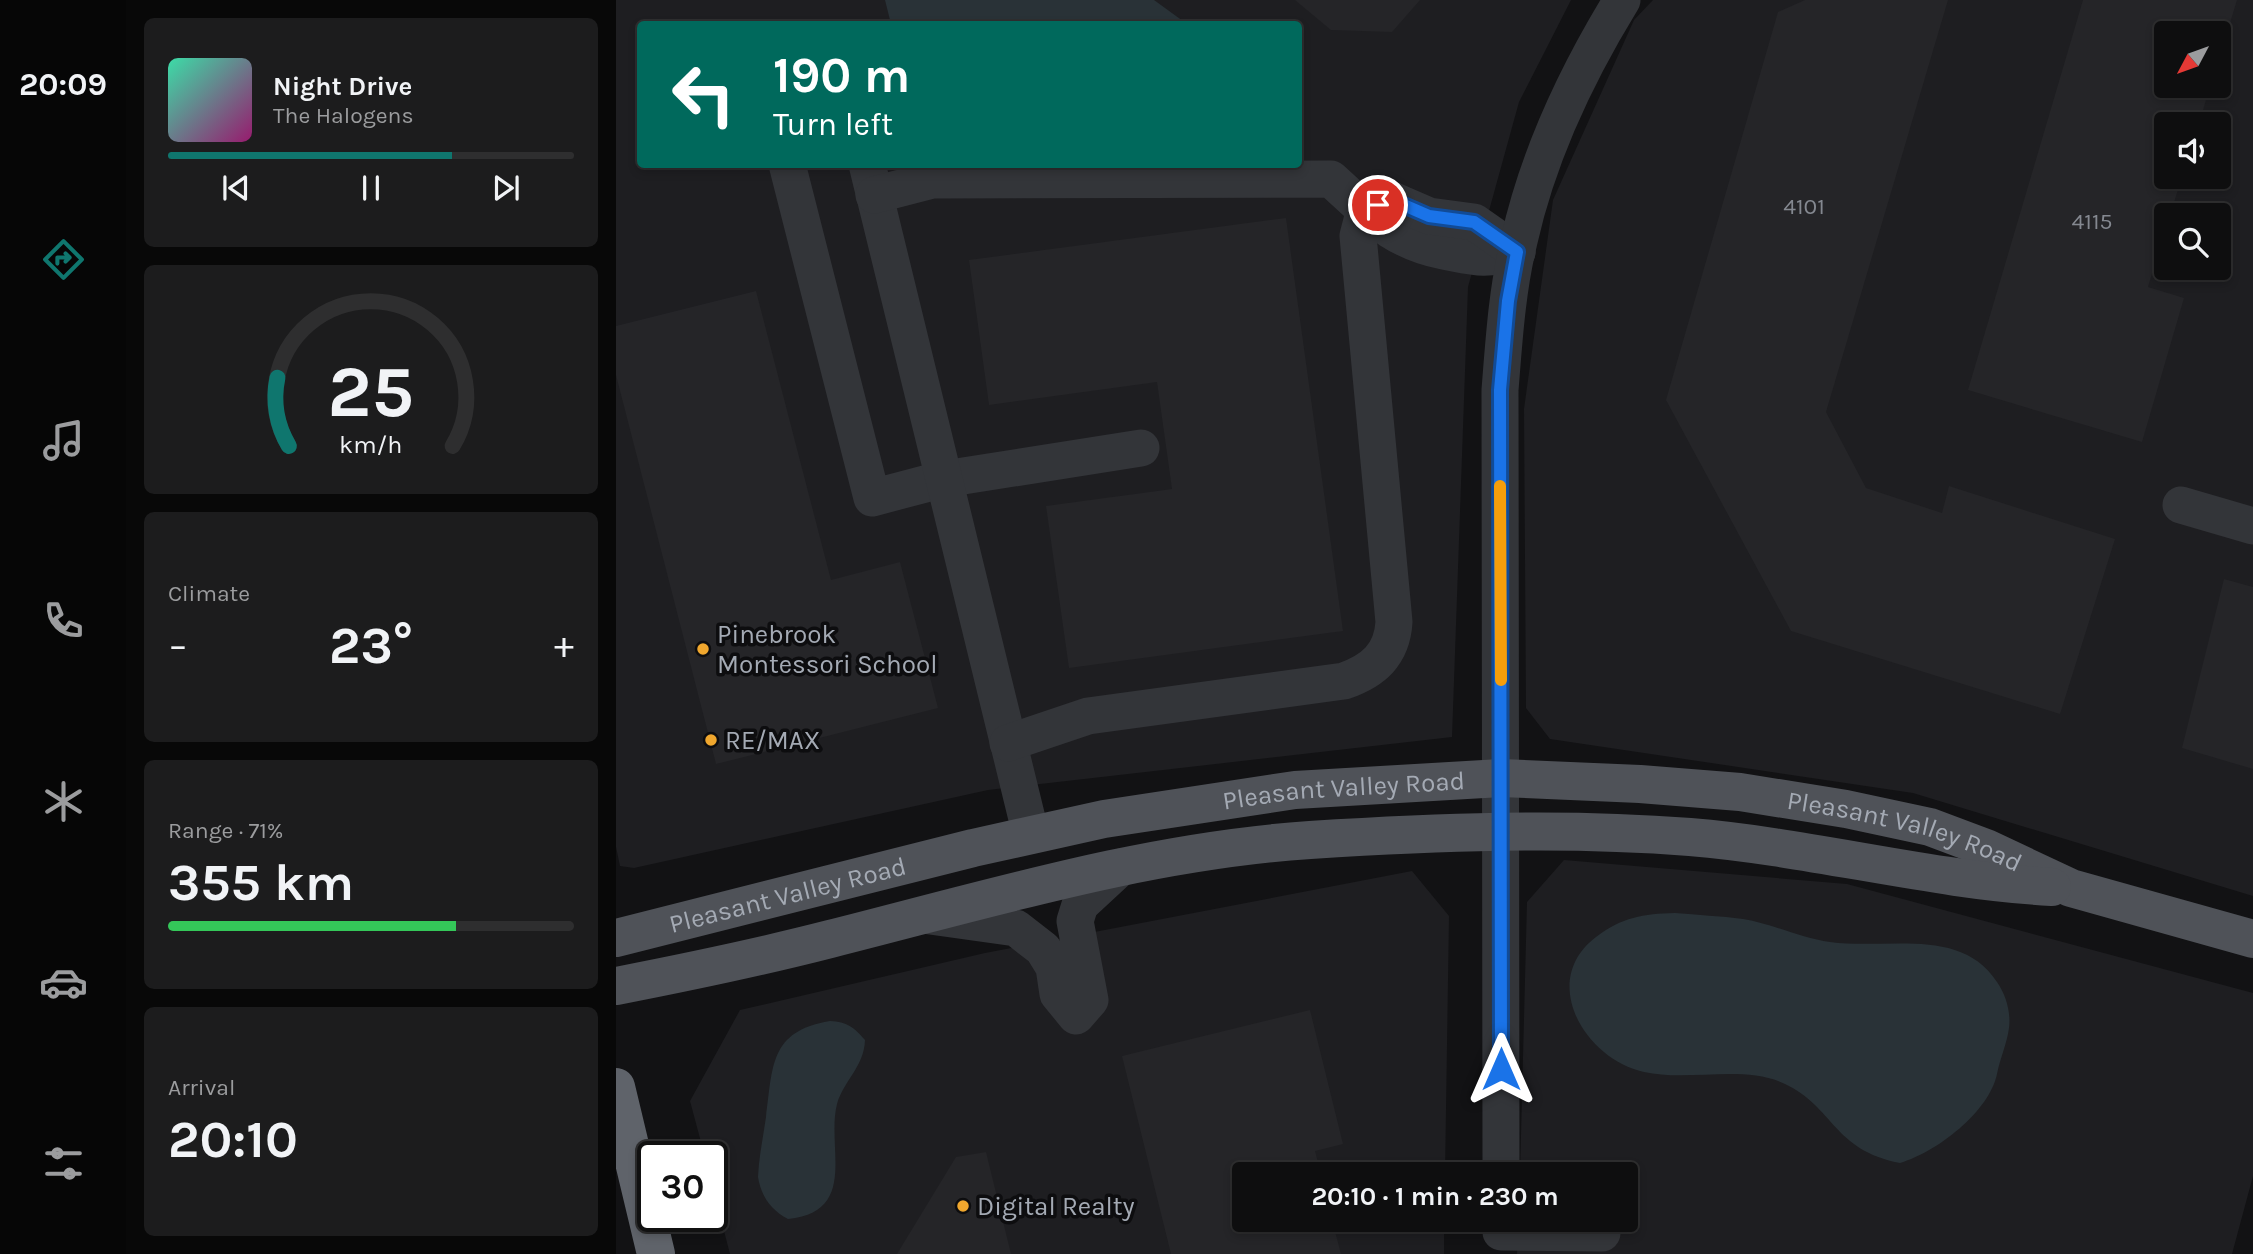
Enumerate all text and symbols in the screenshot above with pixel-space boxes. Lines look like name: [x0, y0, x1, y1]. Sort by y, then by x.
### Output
north arrow: [2154, 21, 2231, 98]
map controls: [2154, 21, 2231, 280]
text: 190 m: [773, 47, 910, 104]
icon: left: [658, 49, 749, 140]
text: 20:09: [19, 66, 107, 103]
text: Night Drive: [273, 71, 412, 102]
text: The Halogens: [273, 102, 413, 129]
text: Turn left: [773, 106, 893, 143]
button: sound: [2154, 112, 2231, 189]
icon: previous: [217, 169, 255, 207]
icon: pause: [352, 169, 390, 207]
icon: next: [487, 169, 525, 207]
pin: [1348, 175, 1408, 235]
icon: arrive: [1359, 186, 1397, 224]
house number: 4101: [1783, 193, 1825, 220]
button: search: [2154, 203, 2231, 280]
house number: 4115: [2071, 208, 2113, 235]
icon: directions: [39, 235, 88, 284]
text: 25: [328, 349, 414, 434]
icon: music: [39, 416, 88, 465]
text: km/h: [339, 430, 403, 459]
text: Climate: [168, 580, 250, 607]
icon: phone: [39, 596, 88, 645]
text: 23°: [329, 615, 413, 676]
place label: Pinebrook Montessori School: [717, 619, 937, 680]
text: −: [168, 623, 188, 668]
text: +: [554, 623, 574, 668]
marker: Pinebrook Montessori School: [695, 641, 711, 657]
place label: RE/MAX: [725, 725, 820, 756]
marker: RE/MAX: [703, 732, 719, 748]
street label: Pleasant Valley Road: [1220, 765, 1466, 816]
icon: climate: [39, 777, 88, 826]
street label: Pleasant Valley Road: [1785, 784, 2027, 878]
text: Range · 71%: [168, 817, 284, 844]
street label: Pleasant Valley Road: [666, 850, 909, 939]
text: 355 km: [168, 852, 354, 913]
icon: car: [39, 958, 88, 1007]
position arrow: [1464, 1032, 1538, 1106]
text: Arrival: [168, 1074, 235, 1101]
text: 20:10: [168, 1109, 298, 1170]
icon: filters: [39, 1139, 88, 1188]
speed limit sign: 30: [637, 1141, 728, 1232]
text: 20:10 · 1 min · 230 m: [1311, 1181, 1559, 1212]
place label: Digital Realty: [977, 1191, 1135, 1222]
marker: Digital Realty: [955, 1198, 971, 1214]

